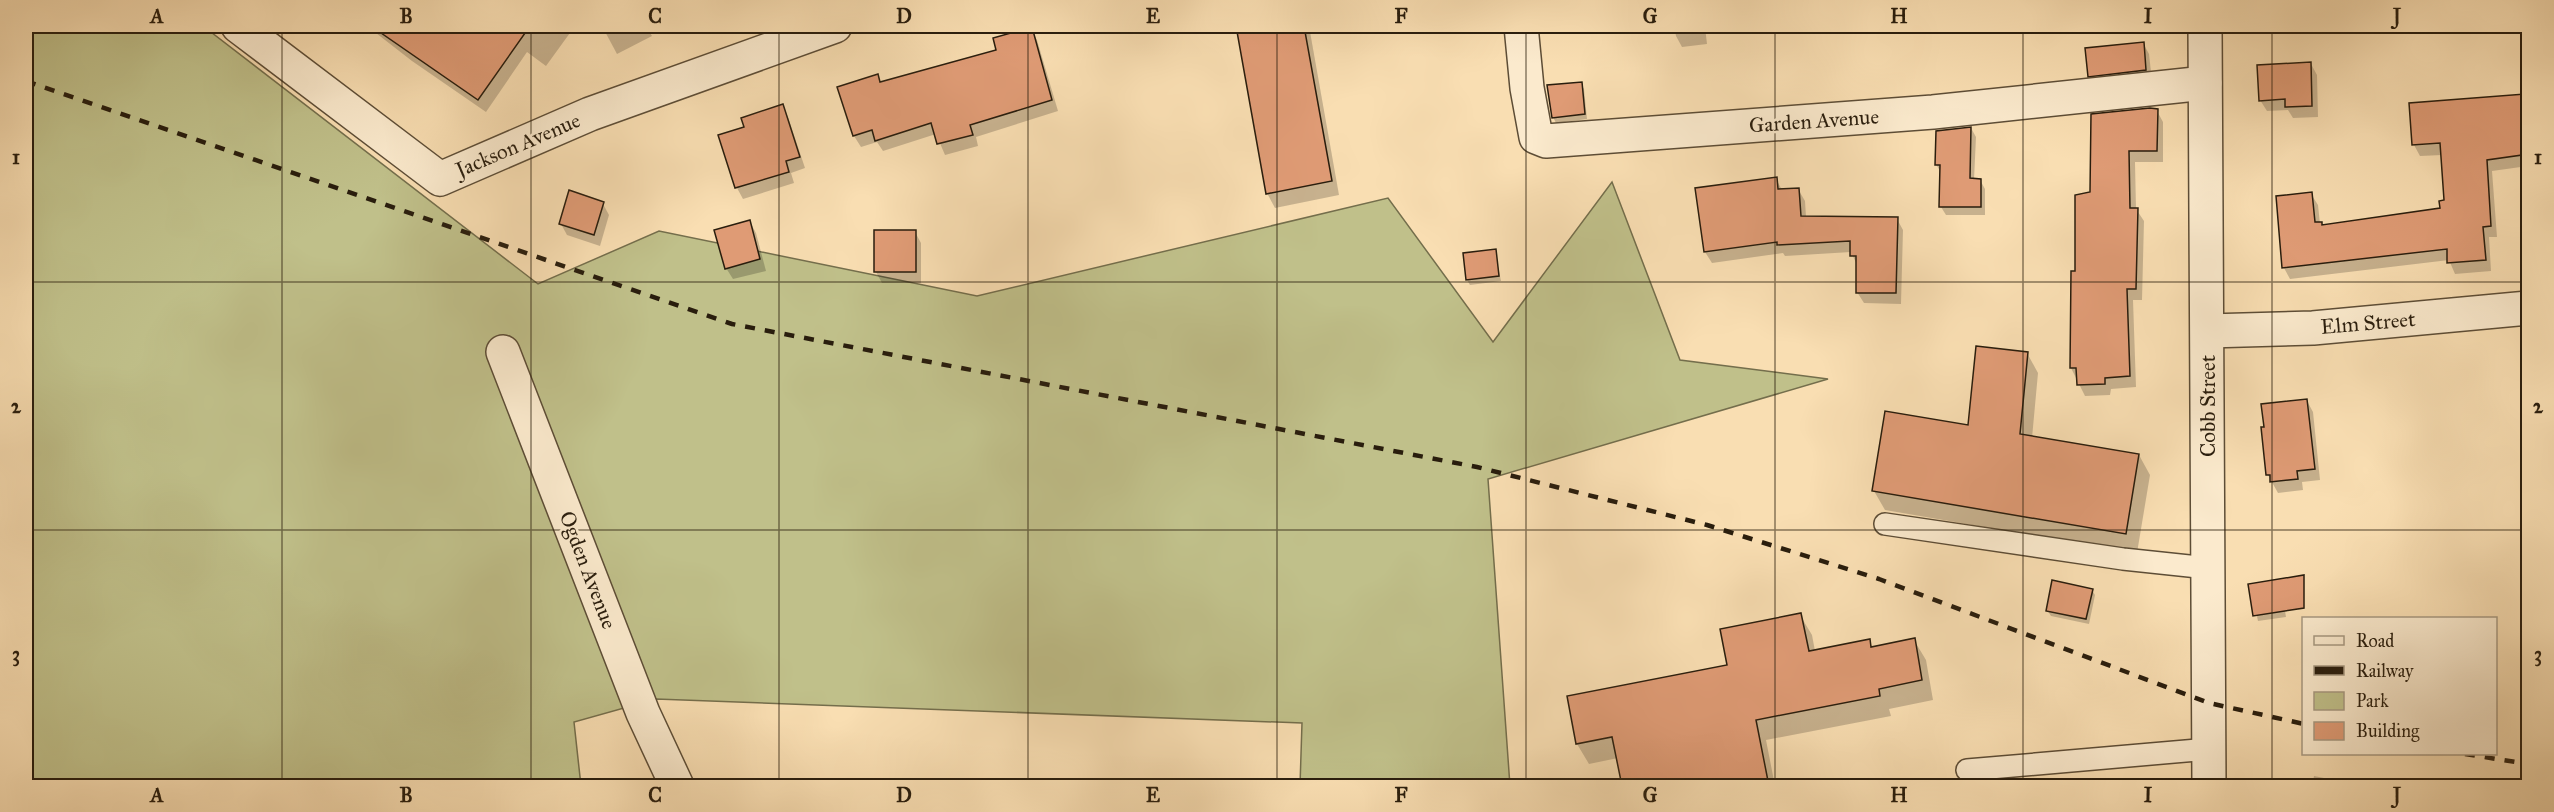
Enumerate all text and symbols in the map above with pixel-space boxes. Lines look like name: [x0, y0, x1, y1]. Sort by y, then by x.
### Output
text: A: [148, 4, 164, 28]
text: B: [399, 4, 413, 28]
text: C: [648, 4, 662, 28]
text: D: [896, 4, 912, 28]
text: E: [1146, 4, 1161, 28]
text: F: [1394, 4, 1408, 28]
text: G: [1643, 4, 1658, 28]
text: H: [1890, 4, 1908, 28]
text: I: [2144, 4, 2153, 28]
text: J: [2390, 4, 2402, 30]
street label: Garden Avenue: [1748, 103, 1880, 139]
street label: Jackson Avenue: [450, 107, 584, 184]
text: 1: [12, 145, 20, 169]
text: 1: [2534, 145, 2542, 169]
street label: Elm Street: [2320, 306, 2417, 340]
street label: Cobb Street: [2195, 354, 2221, 457]
text: 2: [11, 394, 22, 418]
text: 2: [2533, 394, 2544, 418]
street label: Ogden Avenue: [554, 507, 622, 633]
legend: [2302, 617, 2497, 755]
text: Road: [2356, 630, 2394, 652]
text: 3: [12, 642, 20, 667]
text: 3: [2534, 642, 2542, 667]
text: Railway: [2356, 660, 2414, 682]
text: Park: [2356, 690, 2389, 712]
text: Building: [2356, 720, 2420, 743]
text: A: [148, 783, 164, 807]
text: B: [399, 783, 413, 807]
text: C: [648, 783, 662, 807]
text: D: [896, 783, 912, 807]
text: E: [1146, 783, 1161, 807]
text: F: [1394, 783, 1408, 807]
text: G: [1643, 783, 1658, 807]
text: H: [1890, 783, 1908, 807]
text: I: [2144, 783, 2153, 807]
text: J: [2390, 783, 2402, 809]

